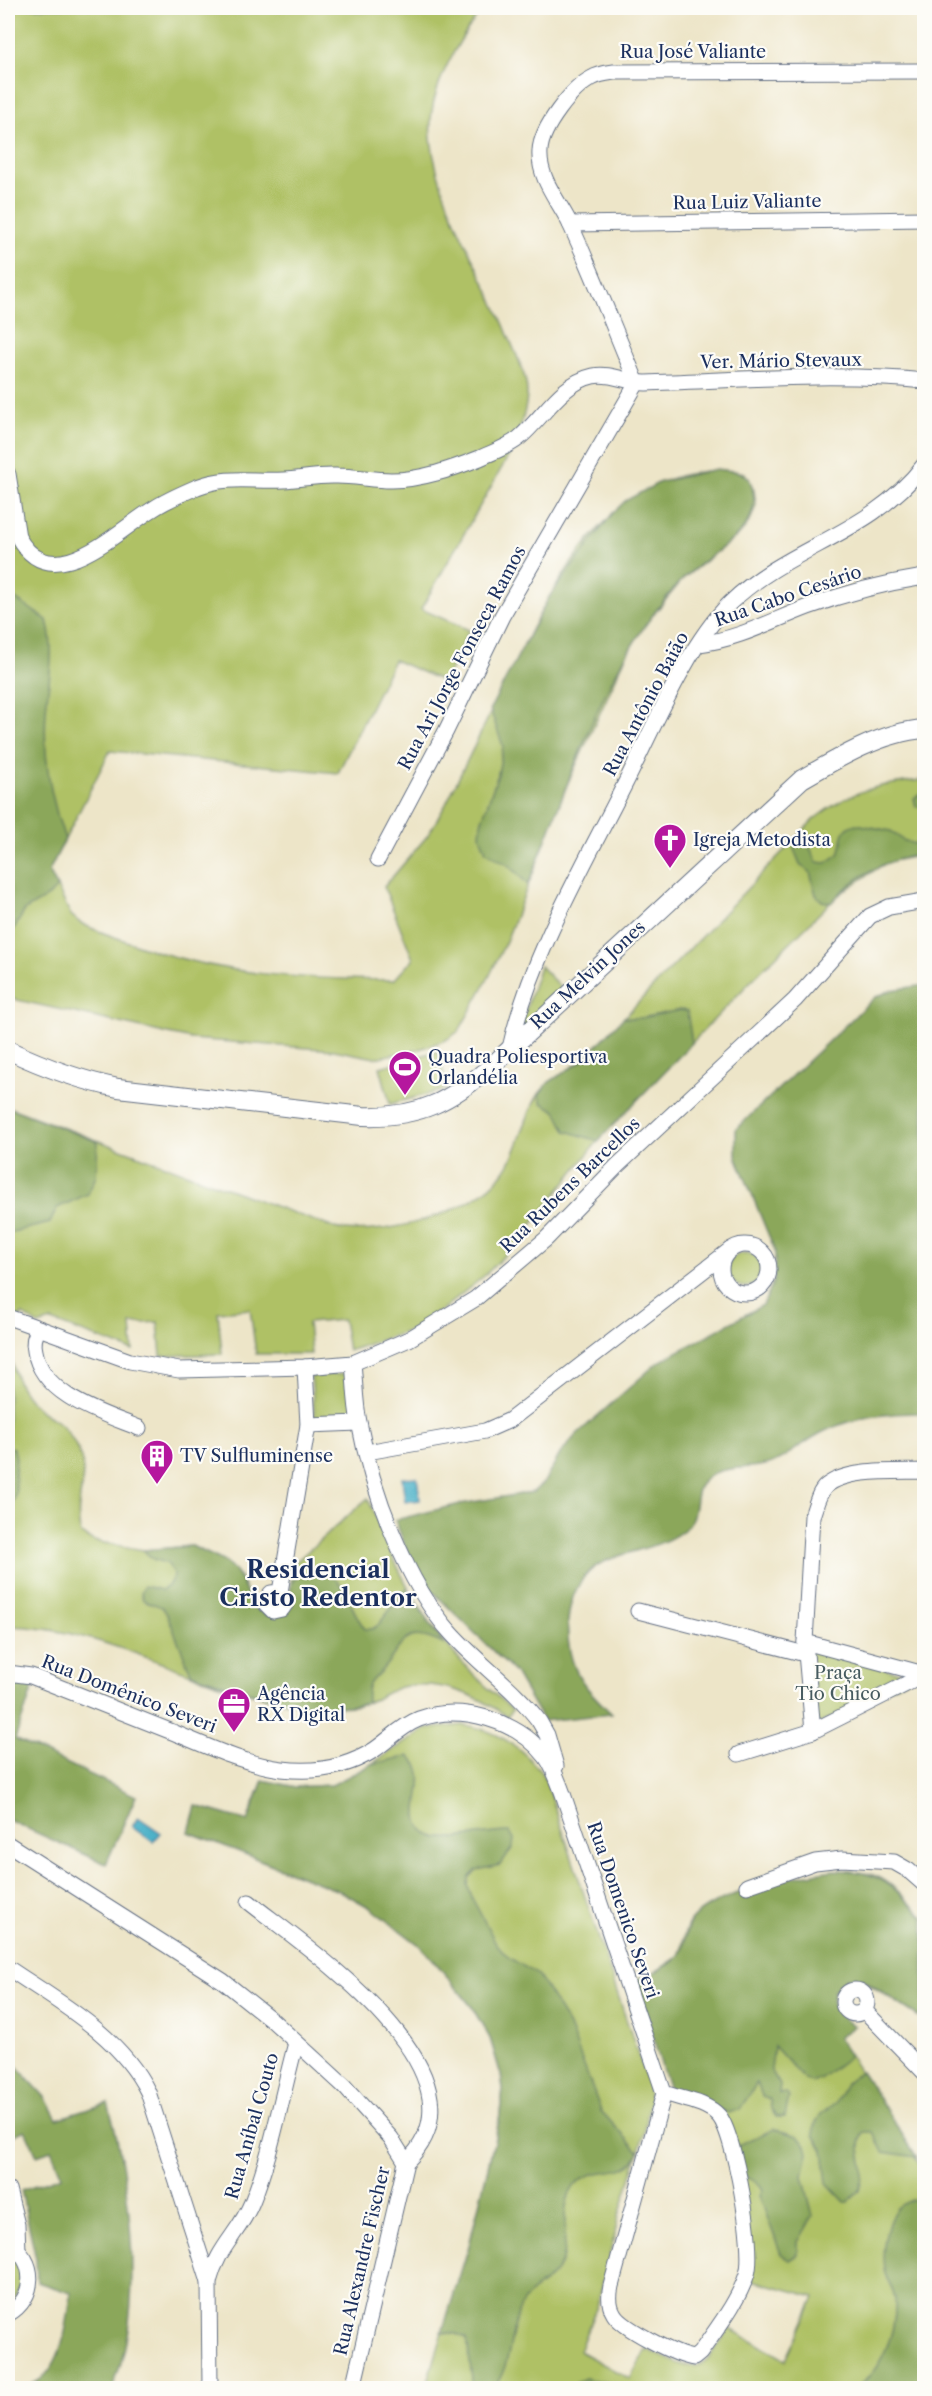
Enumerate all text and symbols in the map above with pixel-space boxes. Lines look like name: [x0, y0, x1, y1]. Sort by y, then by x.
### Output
street label: Rua José Valiante: [620, 41, 766, 63]
street label: Rua Luiz Valiante: [672, 190, 822, 214]
street label: Ver. Mário Stevaux: [699, 349, 863, 373]
street label: Rua Ari Jorge Fonseca Ramos: [393, 542, 531, 774]
street label: Rua Cabo Cesário: [712, 561, 864, 631]
street label: Rua Antônio Baião: [599, 628, 693, 780]
church icon: Igreja Metodista: [652, 822, 688, 869]
place label: Igreja Metodista: [693, 829, 831, 851]
street label: Rua Melvin Jones: [526, 916, 650, 1034]
place label: Quadra Poliesportiva Orlandélia: [428, 1046, 608, 1089]
sports icon: Quadra Poliesportiva Orlandélia: [387, 1049, 423, 1096]
street label: Rua Rubens Barcellos: [495, 1113, 645, 1257]
building icon: TV Sulfluminense: [139, 1438, 175, 1485]
place label: TV Sulfluminense: [180, 1445, 333, 1467]
district label: Residencial Cristo Redentor: [219, 1555, 417, 1612]
street label: Rua Domênico Severi: [38, 1650, 220, 1738]
park label: Praça Tio Chico: [795, 1662, 881, 1705]
place label: Agência RX Digital: [256, 1683, 345, 1726]
office icon: Agência RX Digital: [216, 1686, 252, 1733]
street label: Rua Domenico Severi: [582, 1819, 664, 2002]
street label: Rua Aníbal Couto: [221, 2050, 283, 2202]
street label: Rua Alexandre Fischer: [330, 2164, 395, 2358]

